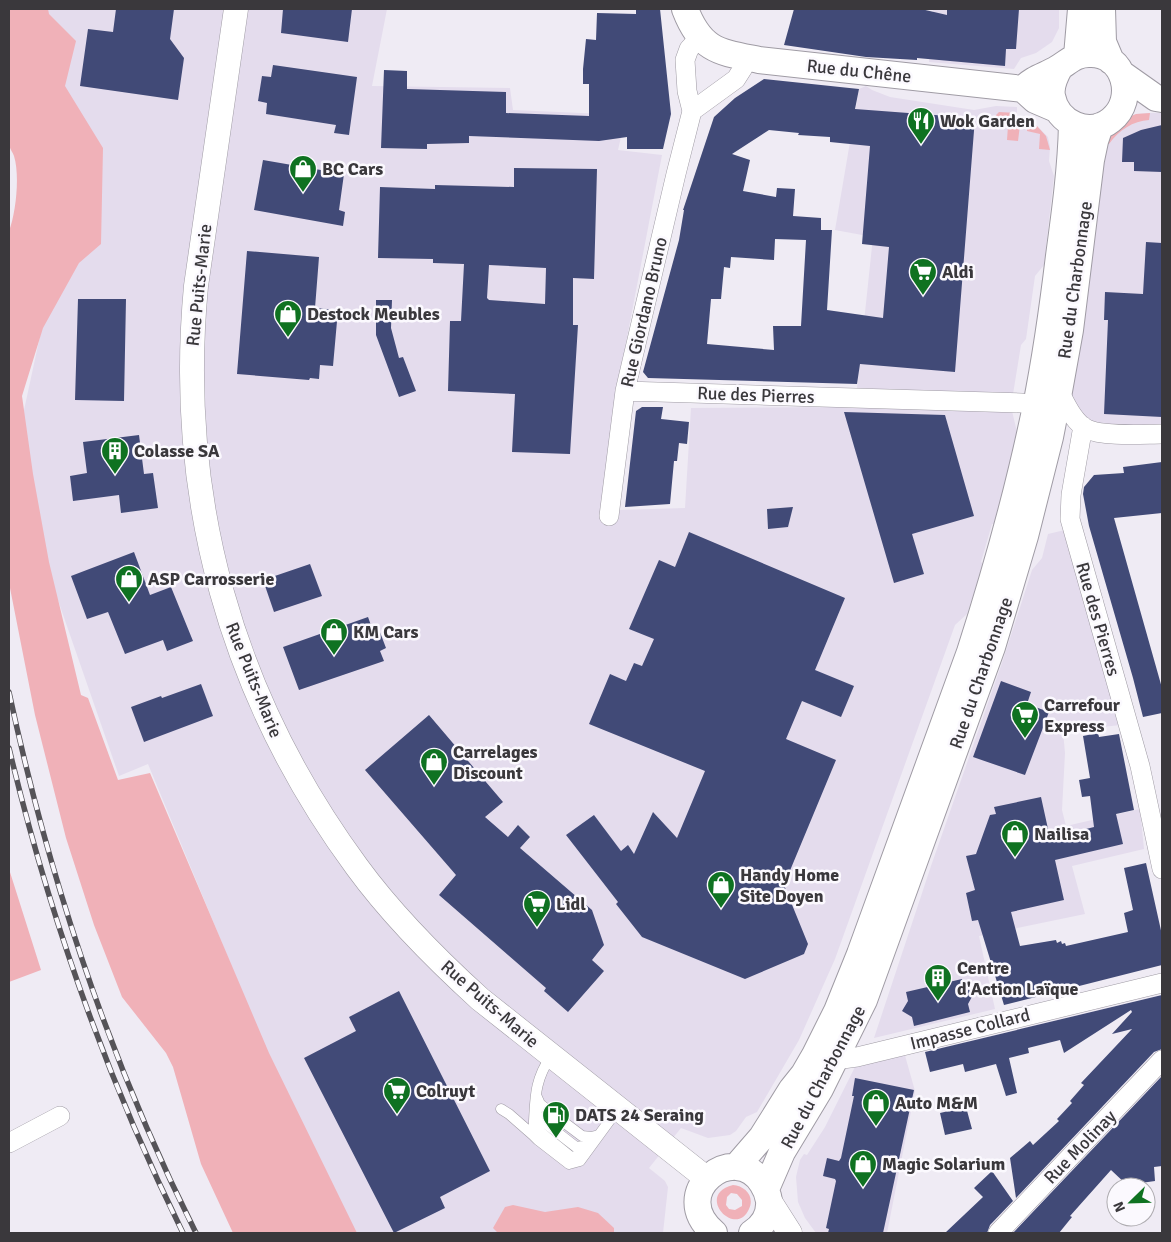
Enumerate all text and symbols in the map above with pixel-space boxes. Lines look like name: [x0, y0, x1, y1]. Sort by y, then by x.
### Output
street label: Rue du Chêne: [806, 55, 912, 87]
restaurant icon: Wok Garden: [906, 106, 936, 145]
place label: Wok Garden: [940, 110, 1035, 132]
shop icon: BC Cars: [288, 154, 318, 193]
place label: BC Cars: [322, 158, 383, 180]
street label: Rue du Charbonnage: [1053, 200, 1097, 360]
street label: Rue Puits-Marie: [182, 223, 216, 347]
street label: Rue Giordano Bruno: [616, 235, 672, 389]
supermarket icon: Aldi: [908, 257, 938, 296]
place label: Aldi: [942, 261, 974, 283]
shop icon: Destock Meubles: [273, 299, 303, 338]
place label: Destock Meubles: [307, 303, 440, 325]
street label: Rue des Pierres: [697, 382, 815, 408]
building icon: Colasse SA: [100, 436, 130, 475]
place label: Colasse SA: [134, 440, 220, 462]
street label: Rue des Pierres: [1071, 560, 1125, 679]
shop icon: ASP Carrosserie: [114, 564, 144, 603]
place label: ASP Carrosserie: [148, 568, 274, 590]
street label: Rue du Charbonnage: [945, 594, 1017, 752]
shop icon: KM Cars: [319, 617, 349, 656]
street label: Rue Puits-Marie: [221, 619, 287, 741]
place label: KM Cars: [353, 621, 418, 643]
place label: Carrefour Express: [1044, 694, 1121, 737]
supermarket icon: Carrefour Express: [1010, 700, 1040, 739]
place label: Carrelages Discount: [453, 741, 538, 784]
shop icon: Carrelages Discount: [419, 747, 449, 786]
shop icon: Nailisa: [1000, 819, 1030, 858]
place label: Nailisa: [1034, 823, 1089, 845]
place label: Handy Home Site Doyen: [740, 864, 839, 907]
shop icon: Handy Home Site Doyen: [706, 870, 736, 909]
supermarket icon: Lidl: [522, 889, 552, 928]
place label: Lidl: [556, 893, 586, 915]
street label: Rue Puits-Marie: [436, 955, 544, 1053]
place label: Centre d'Action Laïque: [957, 957, 1079, 1000]
building icon: Centre d'Action Laïque: [923, 963, 953, 1002]
street label: Rue du Charbonnage: [776, 1002, 870, 1152]
street label: Impasse Collard: [908, 1003, 1032, 1055]
supermarket icon: Colruyt: [382, 1076, 412, 1115]
place label: Colruyt: [416, 1080, 475, 1102]
shop icon: Auto M&M: [861, 1088, 891, 1127]
place label: Auto M&M: [895, 1092, 978, 1114]
fuel station icon: DATS 24 Seraing: [541, 1100, 571, 1139]
place label: DATS 24 Seraing: [575, 1104, 704, 1126]
street label: Rue Molinay: [1039, 1105, 1121, 1189]
shop icon: Magic Solarium: [848, 1149, 878, 1188]
place label: Magic Solarium: [882, 1153, 1005, 1175]
north arrow: [1106, 1177, 1156, 1227]
text: N: [1110, 1199, 1129, 1215]

